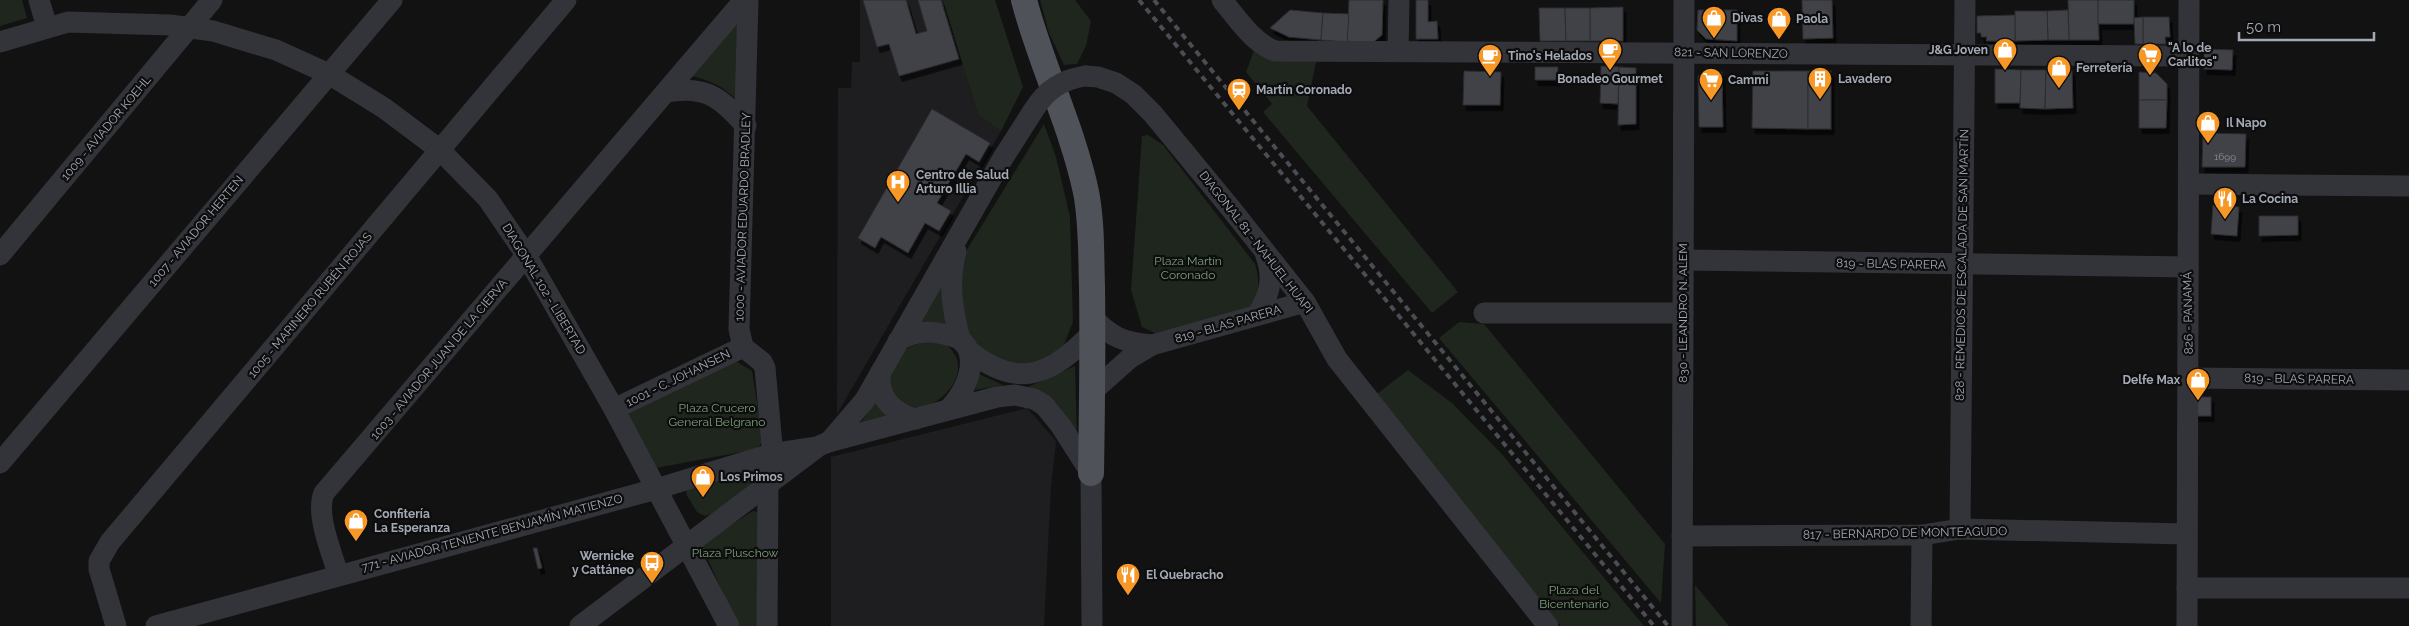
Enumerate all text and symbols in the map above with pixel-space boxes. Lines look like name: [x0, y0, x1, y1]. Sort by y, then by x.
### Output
shop icon: Divas: [1701, 5, 1727, 39]
shop icon: Paola: [1766, 6, 1792, 40]
scale bar: [2239, 10, 2374, 42]
place label: Divas: [1732, 11, 1763, 25]
place label: Paola: [1796, 12, 1828, 26]
text: 50 m: [2246, 18, 2281, 36]
cafe icon: Bonadeo Gourmet: [1597, 37, 1623, 71]
shop icon: J&G Joven: [1992, 37, 2018, 71]
place label: "A lo de Carlitos": [2168, 41, 2217, 69]
supermarket icon: "A lo de Carlitos": [2137, 42, 2163, 76]
cafe icon: Tino's Helados: [1477, 43, 1503, 77]
place label: J&G Joven: [1929, 43, 1988, 57]
street label: 821 - SAN LORENZO: [1674, 45, 1788, 61]
place label: Tino's Helados: [1508, 49, 1592, 63]
shop icon: Ferretería: [2046, 55, 2072, 89]
place label: Ferretería: [2076, 61, 2132, 75]
building icon: Lavadero: [1807, 66, 1833, 100]
supermarket icon: Cammi: [1698, 67, 1724, 101]
place label: Bonadeo Gourmet: [1557, 72, 1663, 86]
place label: Lavadero: [1838, 72, 1892, 86]
street label: 1009 - AVIADOR KOEHL: [58, 73, 154, 183]
place label: Cammi: [1728, 73, 1769, 87]
station icon: Martín Coronado: [1226, 77, 1252, 111]
place label: Martín Coronado: [1256, 83, 1352, 97]
shop icon: Il Napo: [2195, 110, 2221, 144]
street label: 1000 - AVIADOR EDUARDO BRADLEY: [732, 112, 754, 322]
place label: Il Napo: [2226, 116, 2267, 130]
street label: 828 - REMEDIOS DE ESCALADA DE SAN MARTÍN: [1953, 129, 1971, 401]
house number: 1699: [2214, 151, 2236, 162]
place label: Centro de Salud Arturo Illia: [916, 168, 1009, 196]
street label: DIAGONAL 81 - NAHUEL HUAPI: [1196, 168, 1316, 316]
hospital icon: Centro de Salud Arturo Illia: [885, 169, 911, 203]
street label: 1007 - AVIADOR HERTEN: [146, 173, 246, 289]
restaurant icon: La Cocina: [2212, 186, 2238, 220]
place label: La Cocina: [2242, 192, 2298, 206]
street label: DIAGONAL 102 - LIBERTAD: [499, 221, 589, 357]
street label: 1005 - MARINERO RUBÉN ROJAS: [245, 229, 375, 381]
street label: 830 - LEANDRO N. ALEM: [1676, 243, 1690, 383]
park label: Plaza Martín Coronado: [1154, 254, 1222, 282]
street label: 819 - BLAS PARERA: [1836, 256, 1946, 272]
street label: 826 - PANAMÁ: [2180, 271, 2196, 355]
street label: 1003 - AVIADOR JUAN DE LA CIERVA: [368, 276, 510, 442]
street label: 819 - BLAS PARERA: [1173, 302, 1283, 346]
street label: 1001 - C. JOHANSEN: [624, 347, 732, 409]
shop icon: Delfe Max: [2185, 367, 2211, 401]
street label: 819 - BLAS PARERA: [2244, 371, 2354, 387]
place label: Delfe Max: [2122, 373, 2181, 387]
park label: Plaza Crucero General Belgrano: [669, 401, 765, 429]
shop icon: Los Primos: [690, 464, 716, 498]
place label: Los Primos: [720, 470, 783, 484]
street label: 771 - AVIADOR TENIENTE BENJAMÍN MATIENZO: [360, 491, 624, 575]
place label: Confitería La Esperanza: [374, 507, 450, 535]
shop icon: Confitería La Esperanza: [343, 508, 369, 542]
street label: 817 - BERNARDO DE MONTEAGUDO: [1803, 524, 2007, 542]
park label: Plaza Pluschow: [692, 546, 779, 560]
place label: Wernicke y Cattáneo: [572, 549, 634, 577]
bus stop icon: Wernicke y Cattáneo: [639, 550, 665, 584]
restaurant icon: El Quebracho: [1115, 562, 1141, 596]
place label: El Quebracho: [1146, 568, 1224, 582]
park label: Plaza del Bicentenario: [1539, 583, 1609, 611]

